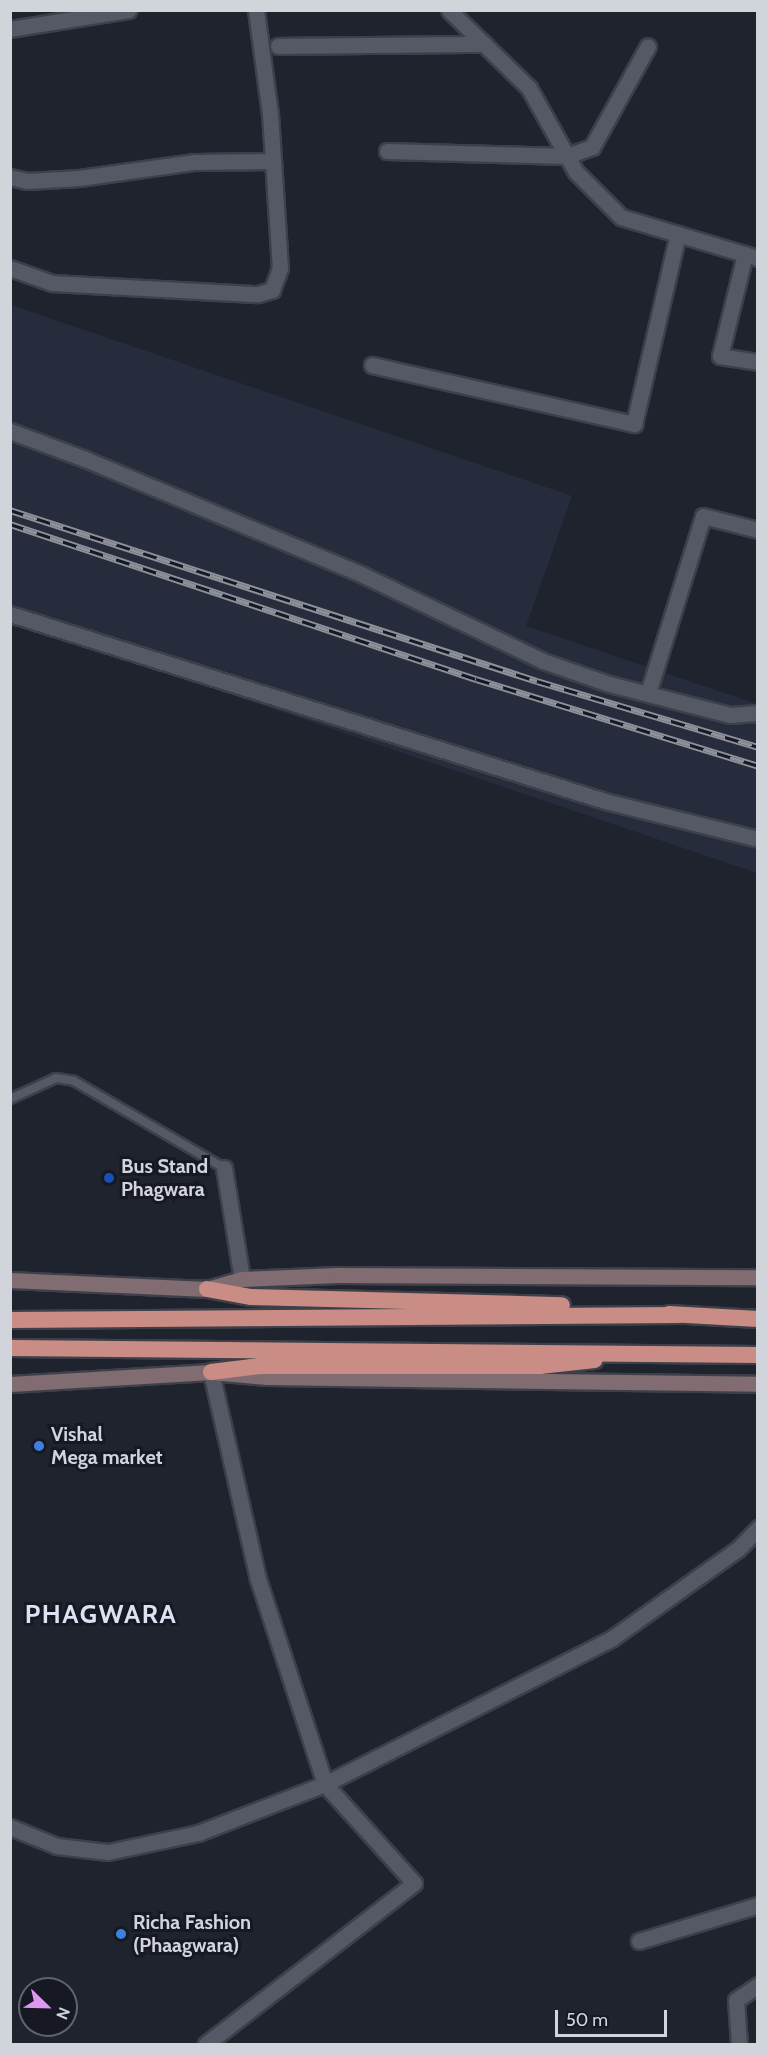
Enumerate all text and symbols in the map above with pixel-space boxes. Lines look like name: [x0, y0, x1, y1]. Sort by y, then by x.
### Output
place label: Bus Stand Phagwara: [121, 1154, 208, 1201]
marker: Bus Stand Phagwara: [102, 1171, 116, 1185]
place label: Vishal Mega market: [51, 1422, 163, 1469]
marker: Vishal Mega market: [32, 1439, 46, 1453]
district label: PHAGWARA: [25, 1599, 177, 1631]
place label: Richa Fashion (Phaagwara): [133, 1910, 251, 1957]
marker: Richa Fashion (Phaagwara): [114, 1927, 128, 1941]
north arrow: [18, 1977, 78, 2037]
scale bar: [558, 1998, 670, 2036]
text: N: [52, 2005, 74, 2022]
text: 50 m: [566, 2009, 608, 2031]

